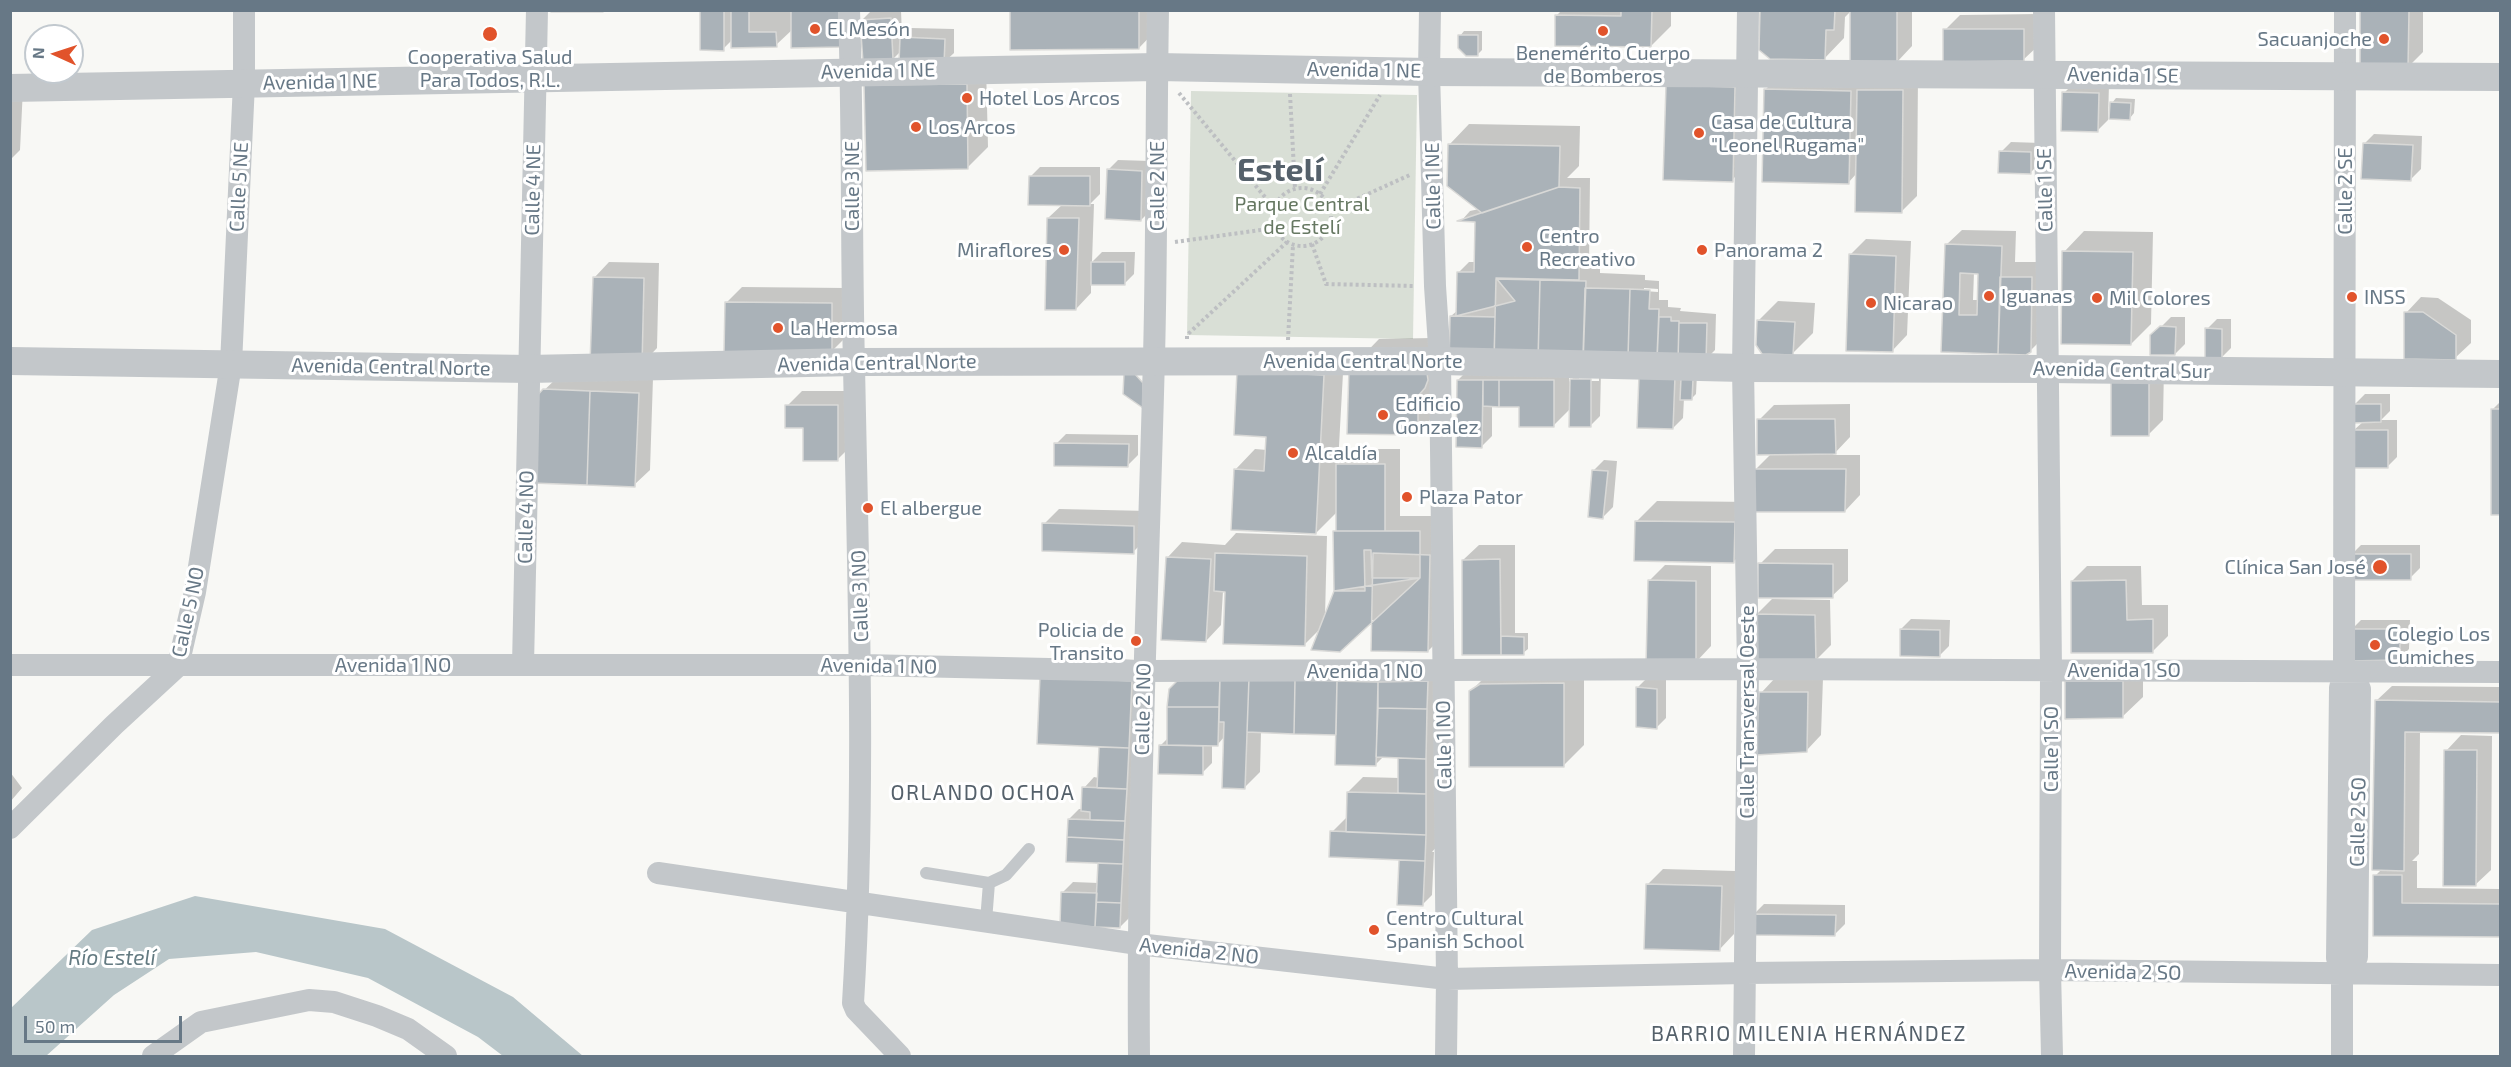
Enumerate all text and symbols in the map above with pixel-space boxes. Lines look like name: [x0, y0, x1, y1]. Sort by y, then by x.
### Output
place label: El Mesón: [827, 17, 910, 41]
marker: El Mesón: [808, 22, 822, 36]
north arrow: [24, 24, 84, 84]
marker: Benemérito Cuerpo de Bomberos: [1596, 24, 1610, 38]
marker: Cooperativa Salud Para Todos, R.L.: [481, 25, 499, 43]
place label: Sacuanjoche: [2258, 27, 2372, 51]
marker: Sacuanjoche: [2377, 32, 2391, 46]
place label: Benemérito Cuerpo de Bomberos: [1516, 41, 1690, 88]
place label: Cooperativa Salud Para Todos, R.L.: [408, 45, 572, 92]
text: N: [28, 47, 47, 59]
street label: Avenida 1 NE: [1307, 57, 1421, 83]
street label: Avenida 1 NE: [821, 58, 935, 84]
street label: Avenida 1 SE: [2067, 62, 2179, 88]
street label: Avenida 1 NE: [263, 69, 377, 95]
place label: Hotel Los Arcos: [979, 86, 1120, 110]
marker: Hotel Los Arcos: [960, 91, 974, 105]
place label: Casa de Cultura "Leonel Rugama": [1711, 110, 1864, 157]
place label: Los Arcos: [928, 115, 1016, 139]
marker: Los Arcos: [909, 120, 923, 134]
marker: Casa de Cultura "Leonel Rugama": [1692, 126, 1706, 140]
street label: Calle 5 NE: [225, 141, 253, 233]
street label: Calle 3 NE: [840, 141, 864, 231]
street label: Calle 2 NE: [1145, 141, 1169, 231]
street label: Calle 1 NE: [1420, 142, 1446, 230]
street label: Calle 4 NE: [520, 144, 546, 236]
street label: Calle 2 SE: [2333, 147, 2357, 235]
street label: Calle 1 SE: [2032, 148, 2058, 232]
district label: Estelí: [1237, 151, 1323, 189]
park label: Parque Central de Estelí: [1235, 192, 1369, 239]
place label: Centro Recreativo: [1539, 224, 1636, 271]
place label: Miraflores: [957, 238, 1052, 262]
place label: Panorama 2: [1714, 238, 1823, 262]
marker: Centro Recreativo: [1520, 240, 1534, 254]
marker: Miraflores: [1057, 243, 1071, 257]
marker: Panorama 2: [1695, 243, 1709, 257]
place label: Iguanas: [2001, 284, 2073, 308]
place label: INSS: [2364, 285, 2406, 309]
place label: Mil Colores: [2109, 286, 2211, 310]
marker: Iguanas: [1982, 289, 1996, 303]
marker: INSS: [2345, 290, 2359, 304]
place label: Nicarao: [1883, 291, 1953, 315]
marker: Mil Colores: [2090, 291, 2104, 305]
marker: Nicarao: [1864, 296, 1878, 310]
place label: La Hermosa: [790, 316, 898, 340]
marker: La Hermosa: [771, 321, 785, 335]
street label: Avenida Central Norte: [777, 349, 977, 377]
street label: Avenida Central Norte: [1263, 349, 1463, 373]
street label: Avenida Central Norte: [291, 353, 491, 381]
street label: Avenida Central Sur: [2033, 356, 2211, 384]
place label: Edificio Gonzalez: [1395, 392, 1479, 439]
marker: Edificio Gonzalez: [1376, 408, 1390, 422]
place label: Alcaldía: [1305, 441, 1377, 465]
marker: Alcaldía: [1286, 446, 1300, 460]
street label: Calle 4 NO: [513, 470, 539, 564]
place label: Plaza Pator: [1419, 485, 1523, 509]
marker: Plaza Pator: [1400, 490, 1414, 504]
place label: El albergue: [880, 496, 982, 520]
marker: El albergue: [861, 501, 875, 515]
street label: Calle 3 NO: [846, 549, 874, 643]
place label: Clínica San José: [2225, 555, 2366, 579]
marker: Clínica San José: [2371, 558, 2389, 576]
street label: Calle 5 NO: [167, 564, 209, 660]
street label: Calle Transversal Oeste: [1735, 605, 1759, 819]
place label: Policia de Transito: [1038, 618, 1124, 665]
place label: Colegio Los Cumiches: [2387, 622, 2490, 669]
marker: Policia de Transito: [1129, 634, 1143, 648]
marker: Colegio Los Cumiches: [2368, 638, 2382, 652]
street label: Avenida 1 NO: [335, 653, 451, 677]
street label: Avenida 1 NO: [820, 653, 938, 679]
street label: Avenida 1 SO: [2067, 658, 2181, 682]
street label: Avenida 1 NO: [1307, 659, 1423, 683]
street label: Calle 2 NO: [1130, 662, 1156, 756]
street label: Calle 1 NO: [1431, 700, 1457, 790]
street label: Calle 1 SO: [2039, 706, 2063, 792]
street label: Calle 2 SO: [2345, 777, 2371, 867]
district label: ORLANDO OCHOA: [891, 780, 1075, 806]
place label: Centro Cultural Spanish School: [1386, 906, 1524, 953]
marker: Centro Cultural Spanish School: [1367, 923, 1381, 937]
street label: Avenida 2 NO: [1138, 933, 1260, 969]
water label: Río Estelí: [68, 945, 156, 971]
street label: Avenida 2 SO: [2064, 959, 2182, 985]
scale bar: [27, 1004, 184, 1042]
text: 50 m: [35, 1015, 75, 1037]
district label: BARRIO MILENIA HERNÁNDEZ: [1651, 1021, 1967, 1047]

